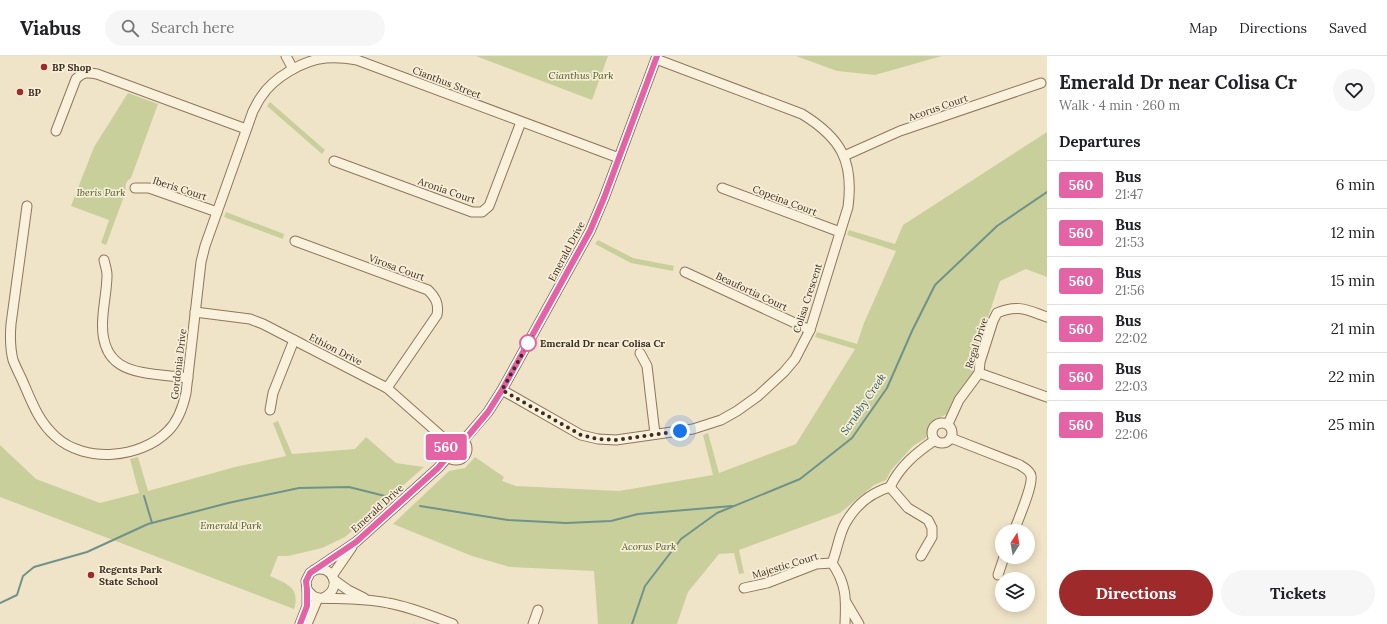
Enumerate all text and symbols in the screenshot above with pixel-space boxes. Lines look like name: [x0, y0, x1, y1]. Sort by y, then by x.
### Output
search box: [105, 10, 385, 46]
text: Viabus: [20, 16, 81, 40]
icon: search: [119, 17, 141, 39]
text: Search here: [151, 18, 234, 37]
text: Map: [1189, 19, 1217, 37]
text: Directions: [1239, 19, 1307, 37]
text: Saved: [1329, 19, 1367, 37]
place label: BP Shop: [52, 61, 91, 74]
marker: BP Shop: [39, 62, 49, 72]
street label: Cianthus Street: [411, 63, 483, 102]
park label: Cianthus Park: [549, 69, 613, 82]
button: heart: [1333, 69, 1375, 111]
text: Emerald Dr near Colisa Cr: [1059, 70, 1297, 94]
place label: BP: [28, 86, 42, 99]
marker: BP: [15, 87, 25, 97]
street label: Acorus Court: [906, 91, 970, 124]
text: Walk · 4 min · 260 m: [1059, 97, 1180, 114]
text: Departures: [1059, 132, 1140, 151]
text: Bus: [1115, 167, 1141, 186]
street label: Iberis Court: [151, 174, 209, 203]
street label: Aronia Court: [415, 174, 477, 206]
text: 6 min: [1336, 175, 1375, 194]
text: 560: [1069, 176, 1093, 194]
street label: Copeina Court: [751, 182, 819, 219]
park label: Iberis Park: [77, 186, 125, 199]
text: 21:47: [1115, 186, 1143, 203]
text: Bus: [1115, 215, 1141, 234]
street label: Emerald Drive: [545, 218, 588, 284]
text: 12 min: [1331, 223, 1375, 242]
text: 560: [1069, 224, 1093, 242]
text: 21:53: [1115, 234, 1144, 251]
street label: Virosa Court: [366, 251, 427, 284]
street label: Colisa Crescent: [790, 261, 825, 335]
text: Bus: [1115, 263, 1141, 282]
street label: Beaufortia Court: [714, 269, 790, 314]
text: 15 min: [1331, 271, 1375, 290]
text: 560: [1069, 272, 1093, 290]
text: 21:56: [1115, 282, 1145, 299]
text: Bus: [1115, 311, 1141, 330]
street label: Regal Drive: [962, 316, 991, 370]
text: 21 min: [1331, 319, 1375, 338]
text: 560: [1069, 320, 1093, 338]
street label: Gordonia Drive: [168, 327, 189, 400]
street label: Ethion Drive: [307, 330, 365, 369]
text: 22:02: [1115, 330, 1147, 347]
marker: Emerald Dr near Colisa Cr: [519, 334, 537, 352]
place label: Emerald Dr near Colisa Cr: [540, 337, 665, 350]
text: Bus: [1115, 359, 1141, 378]
text: 22 min: [1328, 367, 1375, 386]
text: 560: [1069, 368, 1093, 386]
water label: Scrubby Creek: [837, 370, 889, 438]
text: 22:03: [1115, 378, 1148, 395]
text: Bus: [1115, 407, 1141, 426]
text: 25 min: [1328, 415, 1375, 434]
text: 560: [1069, 416, 1093, 434]
your location: [670, 421, 690, 441]
text: 22:06: [1115, 426, 1148, 443]
line badge: 560: [423, 434, 469, 460]
text: 560: [434, 438, 458, 456]
street label: Emerald Drive: [348, 481, 407, 535]
park label: Emerald Park: [200, 519, 262, 532]
north arrow: [995, 524, 1035, 564]
map controls: [995, 524, 1035, 612]
park label: Acorus Park: [621, 540, 676, 553]
street label: Majestic Court: [750, 549, 820, 582]
place label: Regents Park State School: [99, 563, 162, 588]
marker: Regents Park State School: [86, 570, 96, 580]
button: Directions: [1059, 570, 1213, 616]
button: Tickets: [1221, 570, 1375, 616]
button: layers: [995, 572, 1035, 612]

